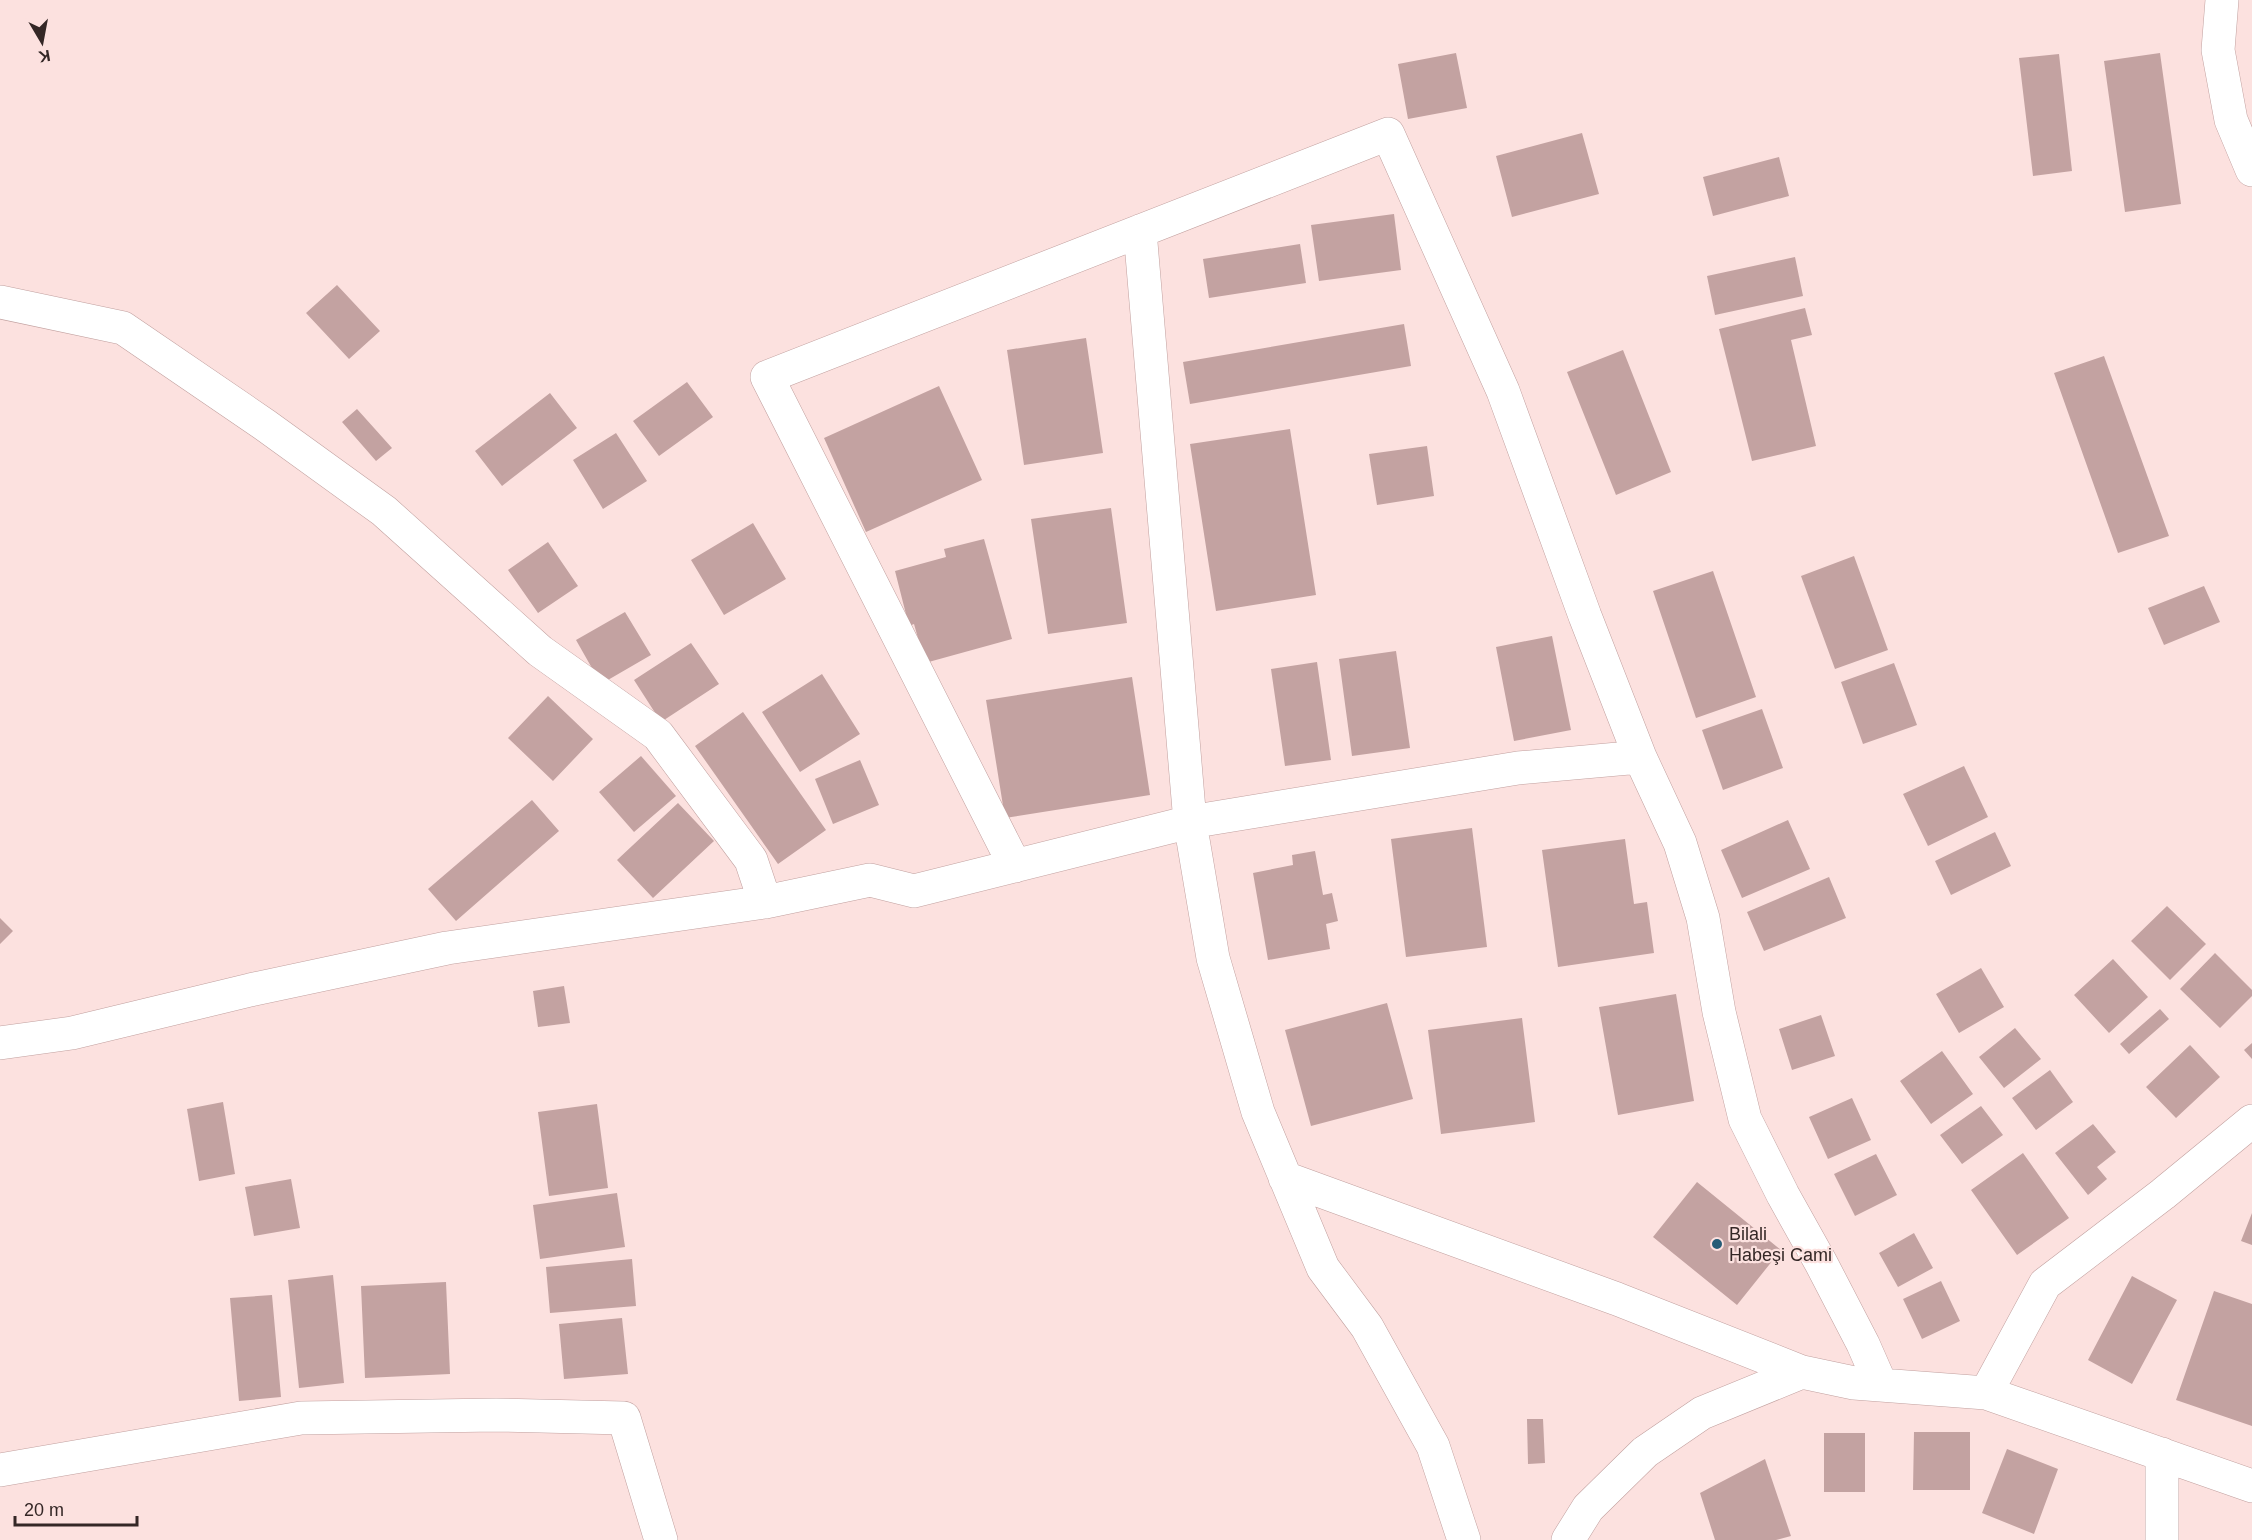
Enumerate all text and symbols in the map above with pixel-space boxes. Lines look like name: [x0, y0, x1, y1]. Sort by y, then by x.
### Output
north arrow: [12, 12, 72, 72]
text: K: [37, 47, 52, 66]
place label: Bilali Habeşi Cami: [1729, 1224, 1832, 1265]
marker: Bilali Habeşi Cami: [1710, 1237, 1724, 1251]
scale bar: [15, 1489, 136, 1527]
text: 20 m: [24, 1500, 64, 1520]

